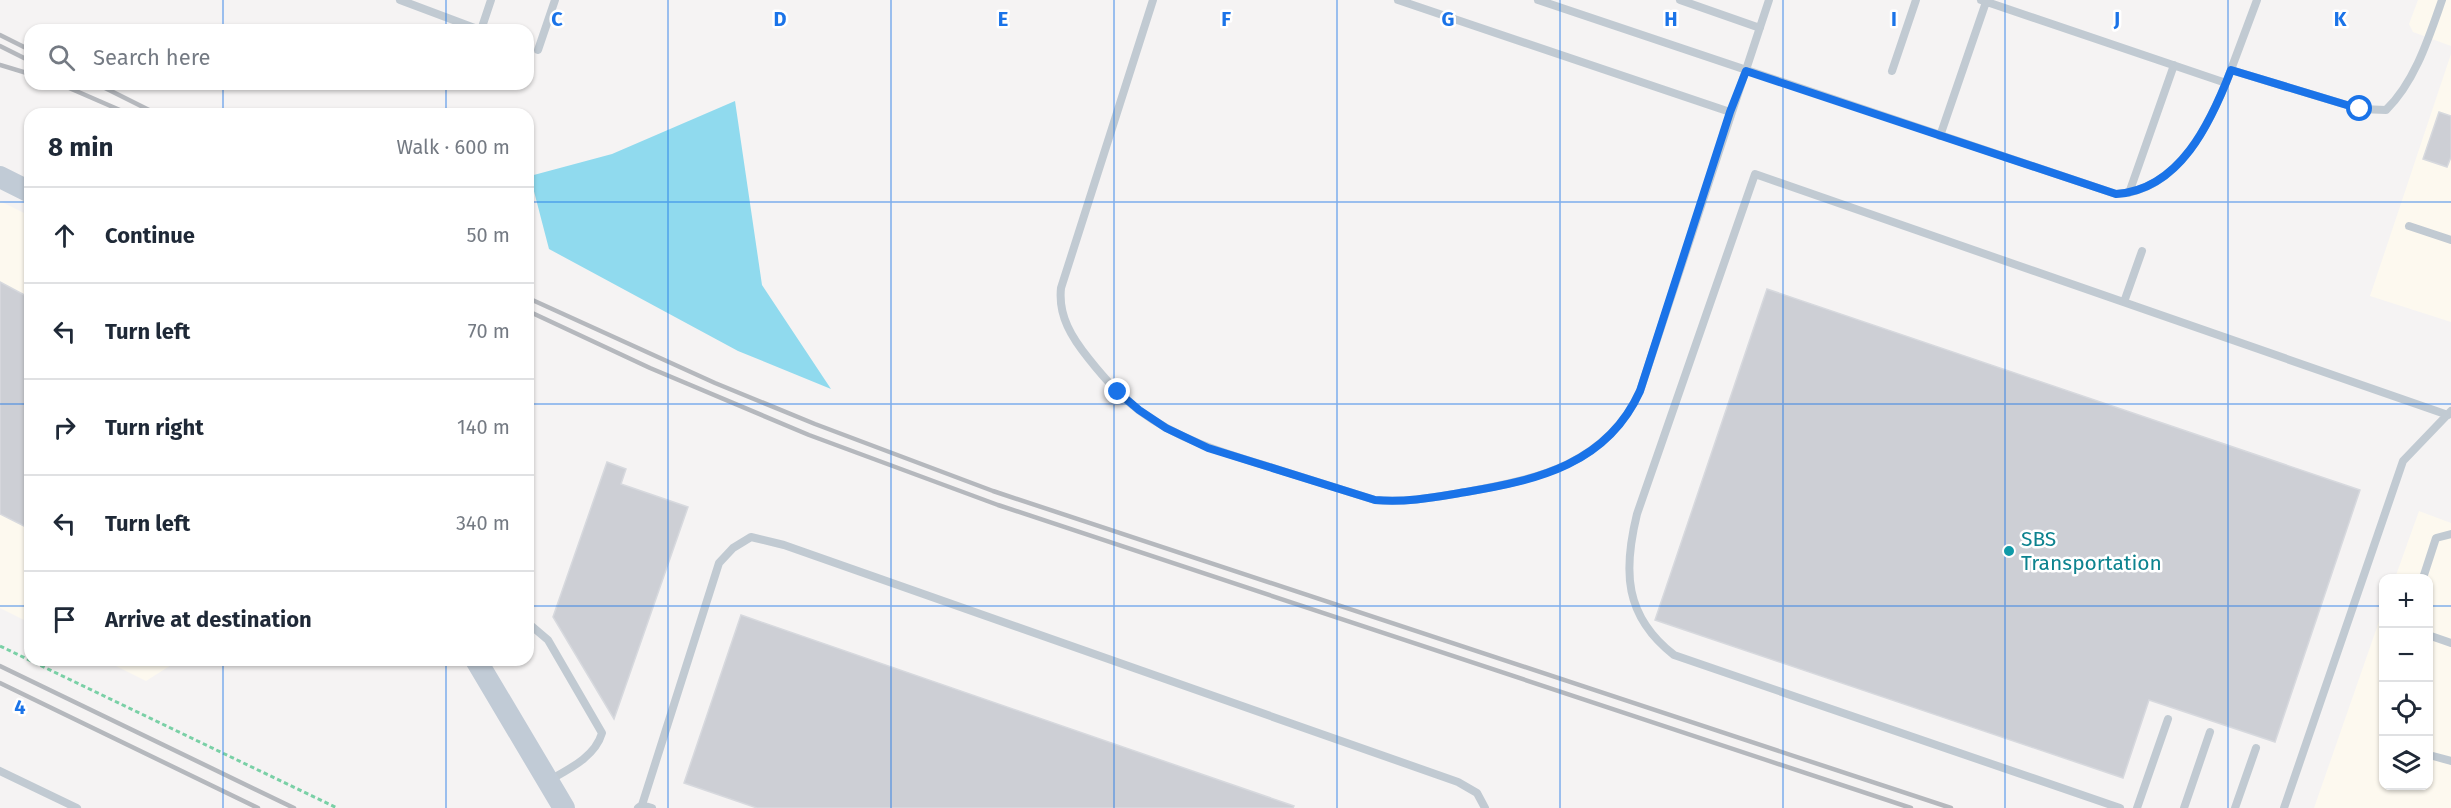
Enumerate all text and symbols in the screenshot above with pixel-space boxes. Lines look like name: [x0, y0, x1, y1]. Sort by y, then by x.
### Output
text: C: [551, 7, 563, 31]
text: D: [773, 7, 787, 31]
text: E: [998, 7, 1008, 31]
text: F: [1221, 7, 1231, 31]
text: G: [1442, 7, 1454, 31]
text: H: [1664, 7, 1678, 31]
text: I: [1891, 7, 1897, 31]
text: J: [2113, 7, 2120, 31]
text: K: [2334, 7, 2347, 31]
search box: [24, 24, 534, 90]
icon: search: [45, 41, 78, 74]
text: Search here: [93, 44, 211, 71]
route start: [2346, 95, 2372, 121]
text: 8 min: [48, 132, 114, 163]
text: Walk · 600 m: [396, 135, 510, 159]
icon: ahead: [48, 219, 81, 252]
text: Continue: [105, 222, 195, 249]
text: 50 m: [466, 223, 510, 247]
icon: left: [48, 315, 81, 348]
text: Turn left: [105, 318, 190, 345]
text: 70 m: [468, 319, 510, 343]
route end: [1104, 378, 1130, 404]
icon: right: [48, 411, 81, 444]
text: Turn right: [105, 414, 204, 441]
text: 140 m: [457, 415, 510, 439]
icon: left: [48, 507, 81, 540]
text: Turn left: [105, 510, 190, 537]
text: 340 m: [456, 511, 510, 535]
place label: SBS Transportation: [2021, 526, 2162, 576]
marker: SBS Transportation: [2002, 544, 2016, 558]
map controls: [2379, 574, 2433, 790]
button: +: [2379, 574, 2433, 628]
icon: arrive: [48, 603, 81, 636]
text: Arrive at destination: [105, 606, 312, 633]
button: −: [2379, 628, 2433, 682]
button: locate: [2379, 682, 2433, 736]
text: 4: [14, 695, 26, 719]
button: layers: [2379, 736, 2433, 790]

